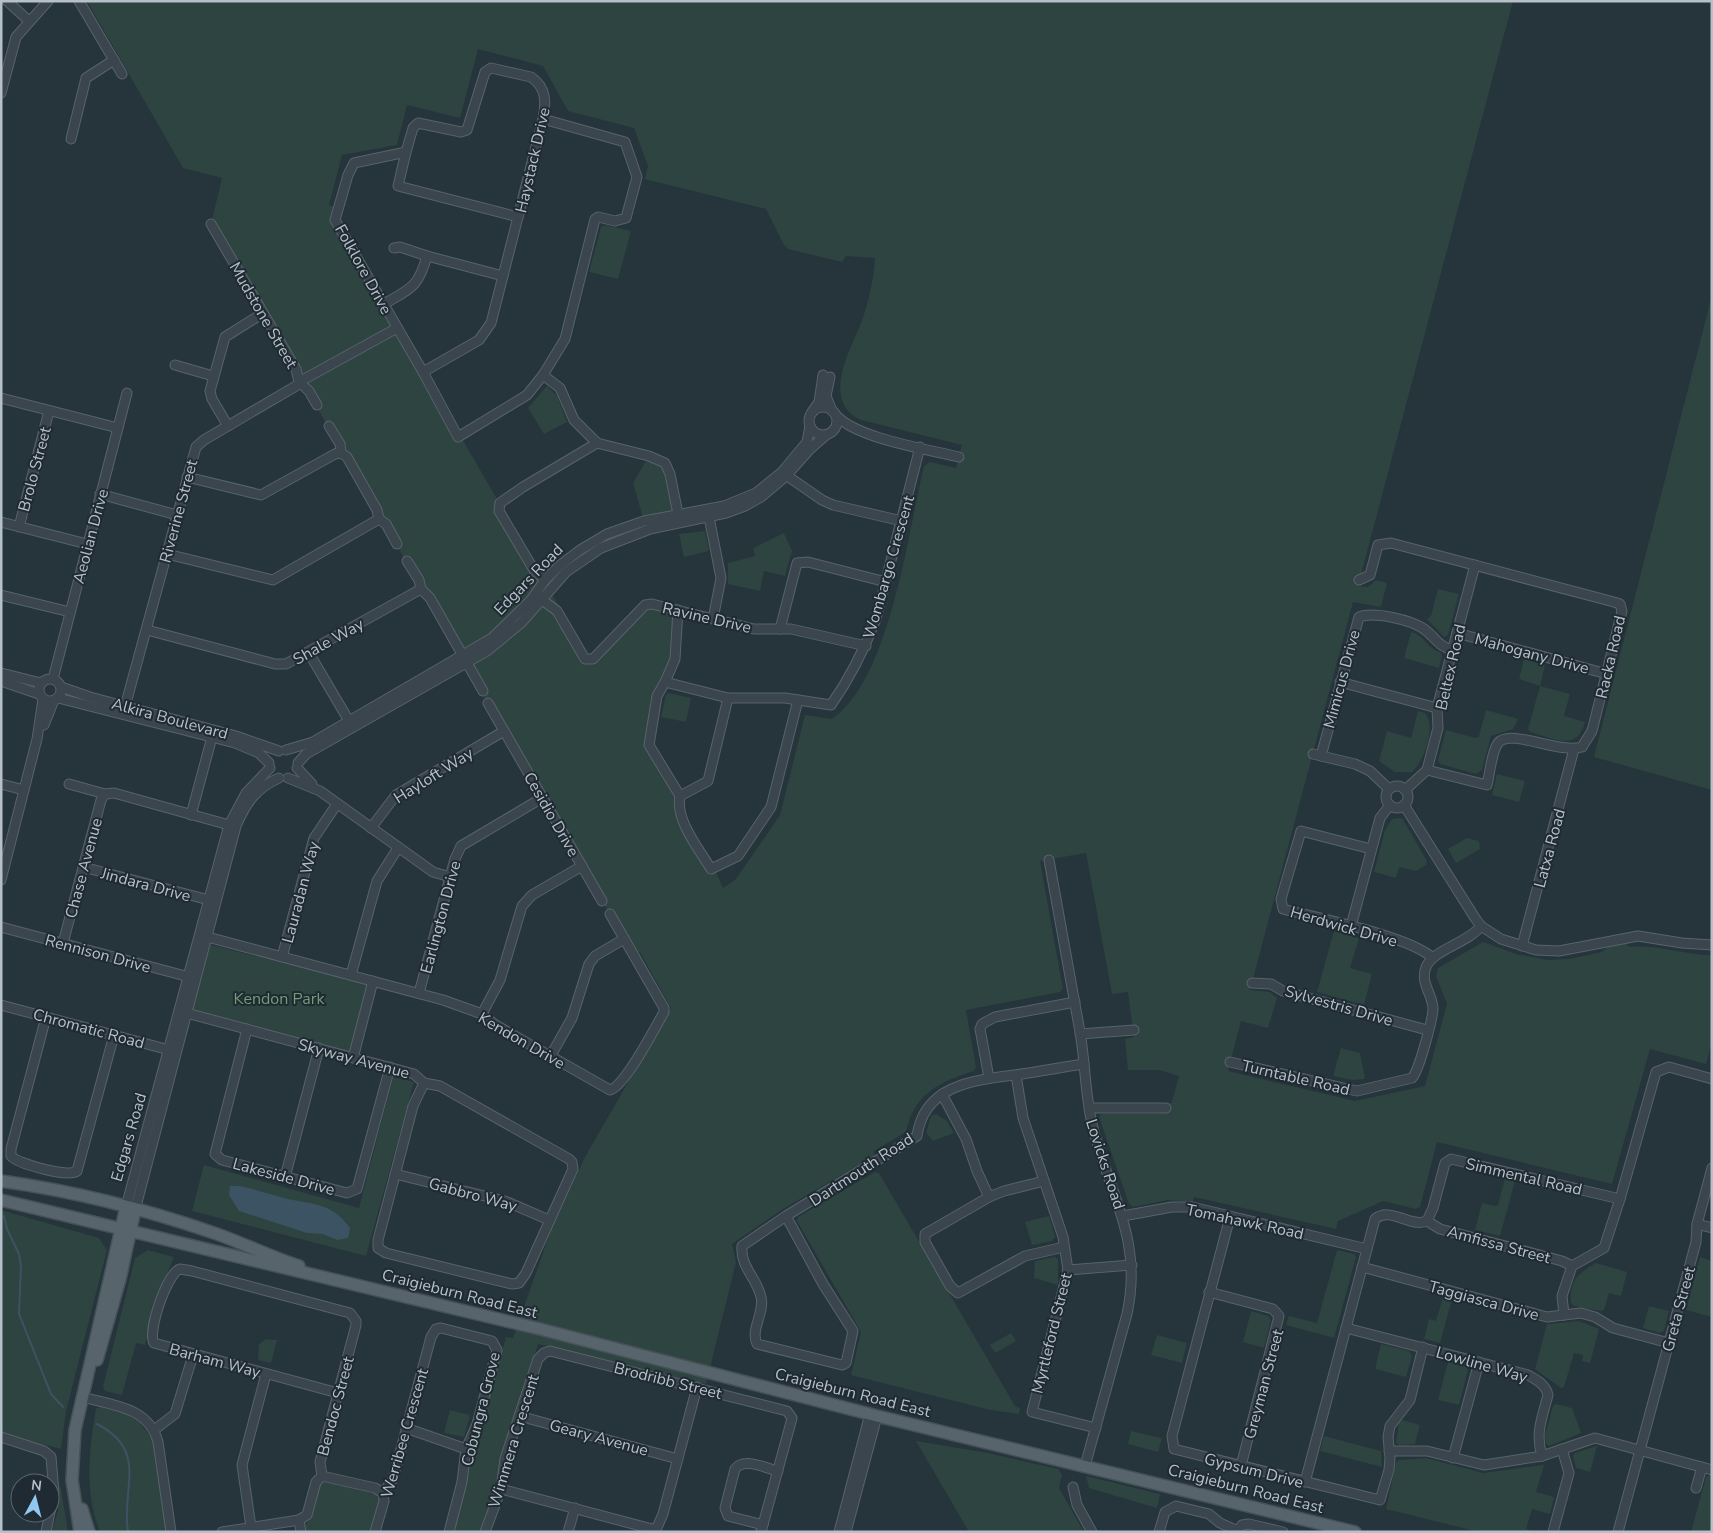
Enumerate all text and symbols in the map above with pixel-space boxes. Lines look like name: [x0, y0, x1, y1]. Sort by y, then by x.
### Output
street label: Haystack Drive: [510, 105, 556, 215]
street label: Folklore Drive: [329, 220, 397, 318]
street label: Mudstone Street: [224, 258, 303, 373]
street label: Brolo Street: [13, 424, 57, 514]
street label: Riverine Street: [155, 457, 203, 565]
street label: Aeolian Drive: [68, 487, 114, 586]
street label: Wombargo Crescent: [858, 493, 920, 642]
street label: Edgars Road: [489, 539, 568, 620]
street label: Ravine Drive: [660, 597, 753, 639]
street label: Shale Way: [289, 613, 369, 670]
street label: Racka Road: [1591, 614, 1631, 701]
street label: Beltex Road: [1430, 622, 1472, 712]
street label: Mimicus Drive: [1318, 628, 1366, 731]
street label: Mahogany Drive: [1472, 628, 1591, 680]
street label: Alkira Boulevard: [109, 693, 230, 745]
street label: Hayloft Way: [389, 742, 478, 809]
street label: Cesidio Drive: [518, 768, 584, 861]
street label: Latxa Road: [1529, 806, 1571, 890]
street label: Chase Avenue: [60, 816, 108, 921]
street label: Lauradan Way: [277, 838, 325, 946]
street label: Earlington Drive: [415, 858, 467, 976]
street label: Jindara Drive: [98, 862, 193, 907]
street label: Herdwick Drive: [1288, 901, 1400, 953]
street label: Rennison Drive: [42, 929, 153, 979]
street label: Sylvestris Drive: [1282, 980, 1395, 1032]
park label: Kendon Park: [234, 988, 325, 1010]
street label: Chromatic Road: [31, 1004, 147, 1054]
street label: Kendon Drive: [474, 1007, 569, 1075]
street label: Skyway Avenue: [296, 1034, 412, 1084]
street label: Turntable Road: [1240, 1055, 1352, 1101]
street label: Edgars Road: [106, 1090, 152, 1184]
street label: Lovicks Road: [1080, 1116, 1130, 1212]
street label: Dartmouth Road: [805, 1128, 918, 1212]
street label: Lakeside Drive: [230, 1153, 337, 1201]
street label: Simmental Road: [1463, 1153, 1584, 1201]
street label: Gabbro Way: [426, 1173, 520, 1218]
street label: Tomahawk Road: [1184, 1199, 1306, 1245]
street label: Amfissa Street: [1445, 1221, 1553, 1269]
street label: Craigieburn Road East: [380, 1264, 540, 1324]
street label: Greta Street: [1657, 1264, 1701, 1354]
street label: Myrtleford Street: [1026, 1270, 1078, 1396]
street label: Taggiasca Drive: [1426, 1276, 1541, 1326]
street label: Greyman Street: [1239, 1326, 1289, 1442]
street label: Barham Way: [167, 1338, 264, 1384]
street label: Lowline Way: [1433, 1341, 1531, 1389]
street label: Cobungra Grove: [456, 1350, 506, 1469]
street label: Bendoc Street: [312, 1354, 360, 1458]
street label: Brodribb Street: [611, 1357, 724, 1405]
street label: Craigieburn Road East: [773, 1363, 933, 1423]
street label: Werribee Crescent: [376, 1366, 434, 1501]
street label: Wimmera Crescent: [483, 1371, 545, 1511]
street label: Geary Avenue: [547, 1414, 651, 1462]
street label: Gypsum Drive: [1202, 1448, 1306, 1494]
street label: Craigieburn Road East: [1166, 1459, 1326, 1519]
north arrow: [10, 1473, 60, 1523]
text: N: [30, 1476, 43, 1496]

